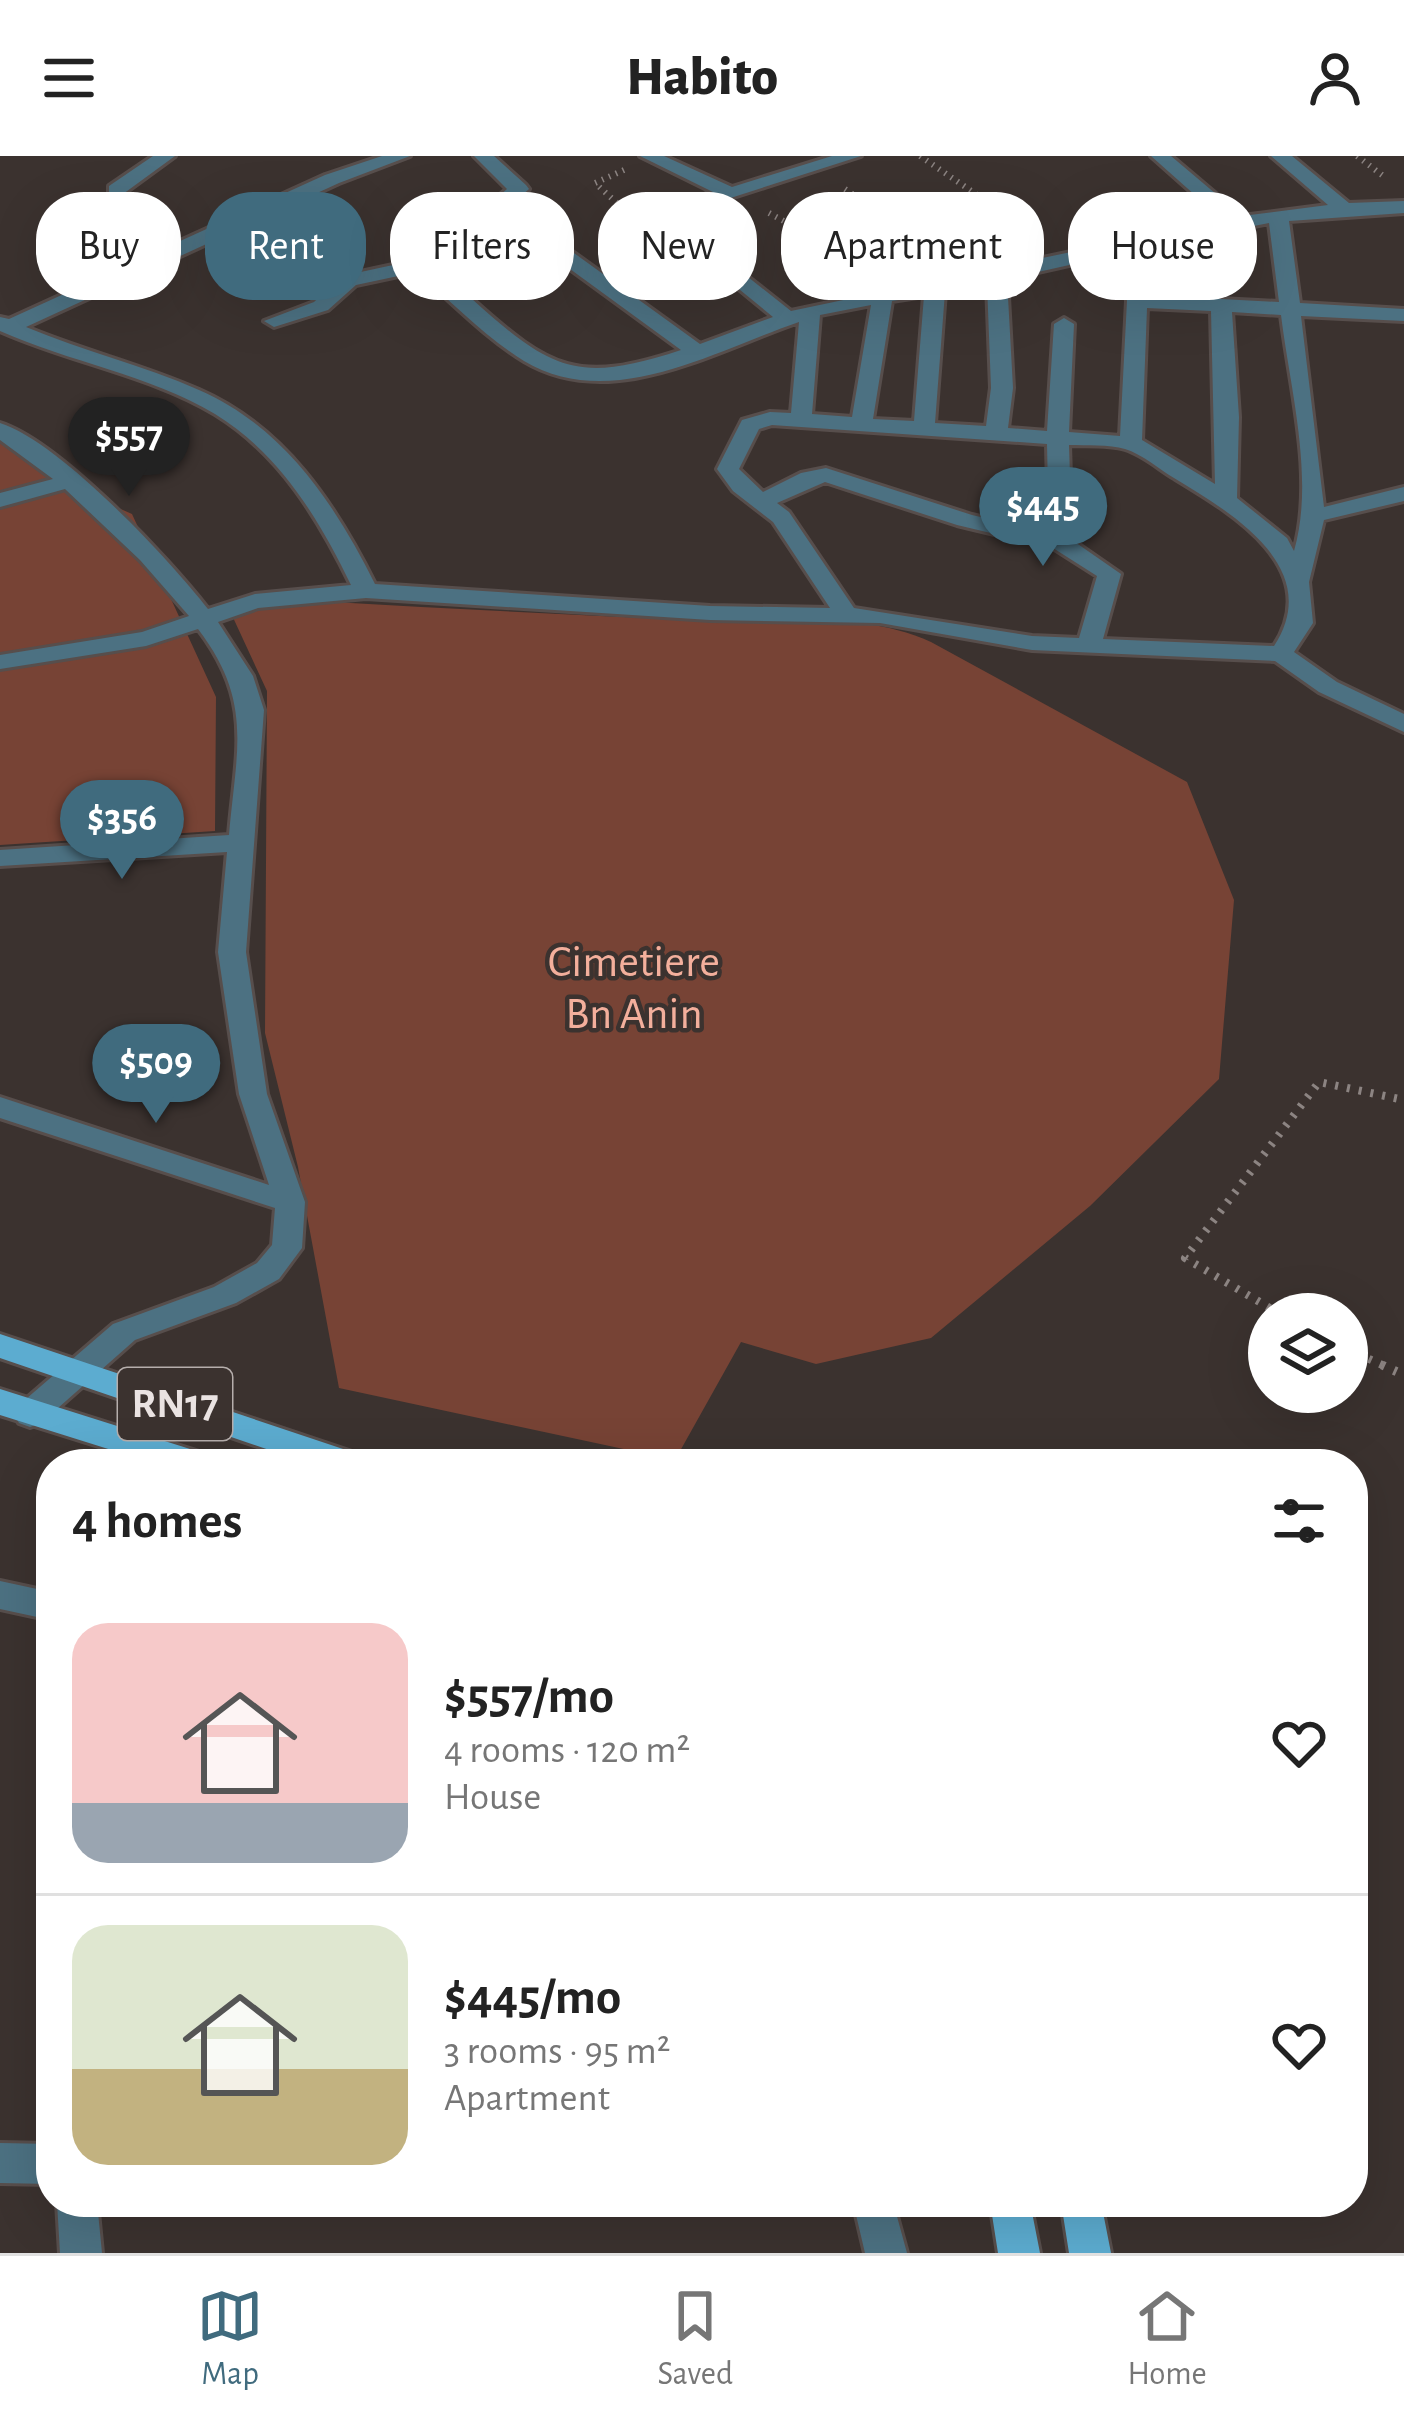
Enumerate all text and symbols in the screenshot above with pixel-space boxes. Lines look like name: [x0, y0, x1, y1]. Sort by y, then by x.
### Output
icon: menu: [36, 45, 102, 111]
icon: person: [1302, 45, 1368, 111]
text: Habito: [626, 51, 778, 105]
chip: Buy: [36, 192, 181, 300]
chip: Rent: [205, 192, 366, 300]
chip: Filters: [390, 192, 574, 300]
chip: New: [598, 192, 757, 300]
chip: Apartment: [781, 192, 1044, 300]
chip: House: [1068, 192, 1257, 300]
pin: $557: [58, 397, 200, 499]
text: $557: [95, 416, 163, 455]
pin: $445: [972, 467, 1114, 569]
text: $445: [1006, 486, 1080, 525]
pin: $356: [51, 780, 193, 882]
text: $356: [87, 799, 157, 838]
park label: Cimetiere Bn Anin: [548, 940, 720, 1037]
pin: $509: [85, 1024, 227, 1126]
text: $509: [119, 1043, 193, 1082]
map controls: [1248, 1293, 1368, 1413]
button: layers: [1248, 1293, 1368, 1413]
road number: RN17: [118, 1368, 232, 1440]
icon: filters: [1266, 1488, 1332, 1554]
text: 4 homes: [72, 1496, 242, 1547]
icon: home: [168, 1671, 312, 1815]
text: $557/mo: [444, 1671, 614, 1722]
icon: heart: [1266, 1710, 1332, 1776]
text: 4 rooms · 120 m²: [444, 1731, 690, 1770]
text: House: [444, 1778, 541, 1817]
text: $445/mo: [444, 1972, 621, 2023]
icon: home: [168, 1973, 312, 2117]
icon: heart: [1266, 2012, 1332, 2078]
text: 3 rooms · 95 m²: [444, 2032, 670, 2071]
text: Apartment: [444, 2079, 610, 2118]
tab: Map: [197, 2283, 263, 2395]
tab: Saved: [658, 2283, 733, 2395]
tab: Home: [1127, 2283, 1207, 2395]

